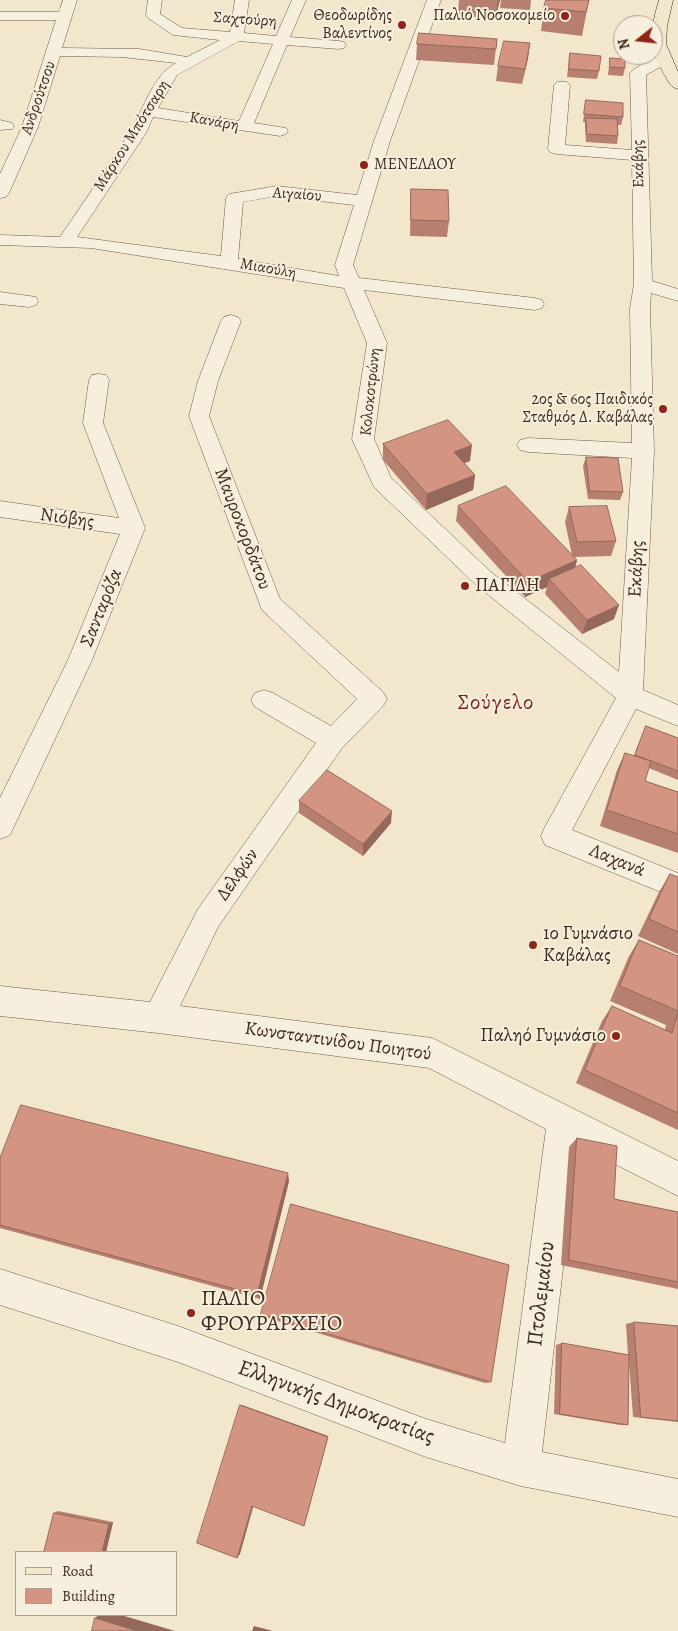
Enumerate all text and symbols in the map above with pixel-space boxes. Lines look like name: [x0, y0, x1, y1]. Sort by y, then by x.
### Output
place label: Θεοδωρίδης Βαλεντίνος: [314, 6, 392, 44]
place label: Παλιό Νοσοκομείο: [433, 6, 555, 26]
street label: Σαχτούρη: [213, 8, 277, 32]
marker: Παλιό Νοσοκομείο: [559, 10, 571, 22]
north arrow: [613, 15, 663, 65]
marker: Θεοδωρίδης Βαλεντίνος: [396, 19, 408, 31]
text: N: [614, 36, 635, 52]
street label: Ανδρούτσου: [17, 59, 61, 137]
street label: Μάρκου Μπότσαρη: [90, 77, 174, 195]
street label: Κανάρη: [188, 108, 240, 136]
street label: Εκάβης: [629, 140, 649, 188]
place label: ΜΕΝΕΛΑΟΥ: [374, 155, 456, 175]
marker: ΜΕΝΕΛΑΟΥ: [358, 159, 370, 171]
street label: Αιγαίου: [272, 184, 322, 206]
street label: Μιαούλη: [238, 255, 298, 283]
street label: Κολοκοτρώνη: [357, 347, 385, 437]
place label: 2ος & 6ος Παιδικός Σταθμός Δ. Καβάλας: [522, 390, 653, 428]
marker: 2ος & 6ος Παιδικός Σταθμός Δ. Καβάλας: [657, 403, 669, 415]
street label: Μαυροκορδάτου: [208, 465, 276, 593]
street label: Νιόβης: [38, 504, 96, 534]
street label: Εκάβης: [624, 540, 650, 598]
street label: Σανταρόζα: [76, 566, 128, 650]
place label: ΠΑΓΙΔΗ: [475, 575, 540, 597]
marker: ΠΑΓΙΔΗ: [459, 580, 471, 592]
district label: Σούγελο: [457, 691, 535, 717]
street label: Λαχανά: [586, 840, 648, 882]
street label: Δελφών: [212, 845, 264, 905]
place label: 1ο Γυμνάσιο Καβάλας: [543, 923, 633, 967]
marker: 1ο Γυμνάσιο Καβάλας: [527, 939, 539, 951]
street label: Κωνσταντινίδου Ποιητού: [243, 1018, 433, 1066]
place label: Παληό Γυμνάσιο: [480, 1025, 606, 1047]
marker: Παληό Γυμνάσιο: [610, 1030, 622, 1042]
street label: Πτολεμαίου: [522, 1240, 562, 1348]
place label: ΠΑΛΙΟ ΦΡΟΥΡΑΡΧΕΙΟ: [201, 1287, 342, 1338]
marker: ΠΑΛΙΟ ΦΡΟΥΡΑΡΧΕΙΟ: [185, 1307, 197, 1319]
street label: Ελληνικής Δημοκρατίας: [234, 1355, 438, 1451]
legend: [15, 1551, 178, 1616]
text: Road: [62, 1561, 93, 1581]
text: Building: [62, 1586, 115, 1606]

